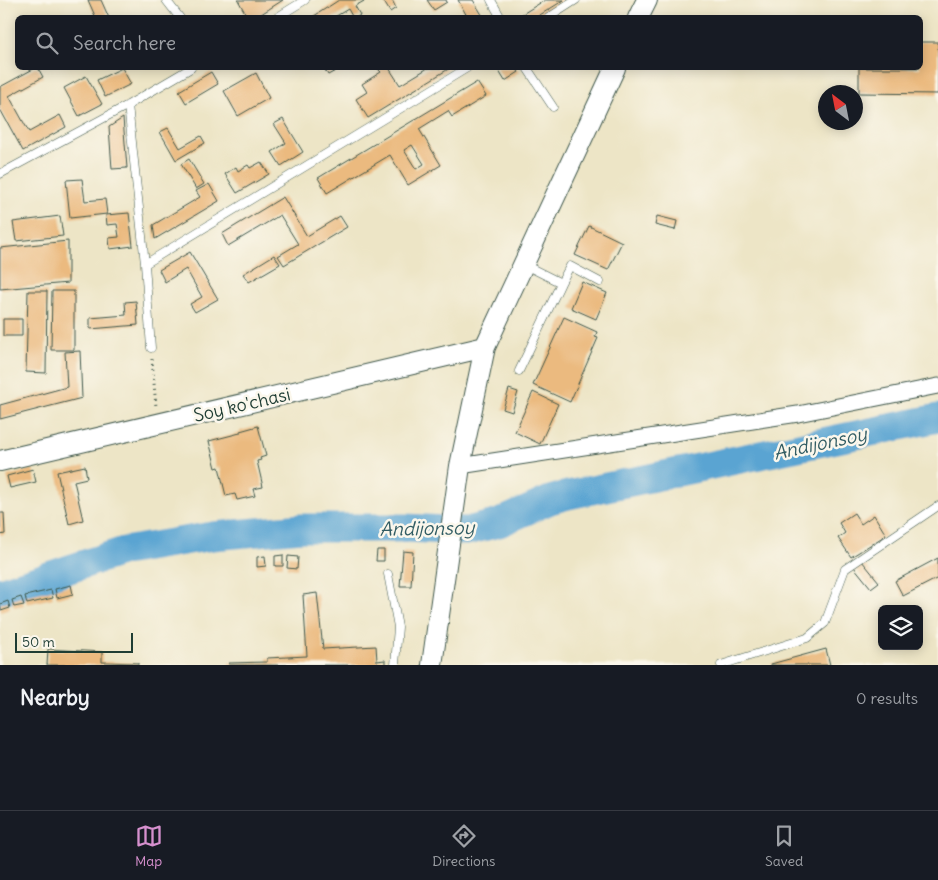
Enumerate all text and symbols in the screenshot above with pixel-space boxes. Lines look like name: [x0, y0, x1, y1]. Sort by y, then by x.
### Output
search box: [15, 15, 923, 70]
icon: search: [33, 29, 61, 57]
text: Search here: [73, 31, 176, 55]
north arrow: [818, 85, 863, 130]
street label: Soy ko'chasi: [191, 382, 293, 427]
water label: Andijonsoy: [771, 421, 870, 465]
water label: Andijonsoy: [379, 515, 476, 541]
map controls: [878, 605, 923, 650]
button: layers: [878, 605, 923, 650]
scale bar: [15, 630, 132, 653]
text: 50 m: [22, 633, 55, 651]
text: Nearby: [20, 684, 90, 711]
text: 0 results: [856, 688, 918, 708]
tab: Map: [135, 822, 163, 870]
tab: Directions: [432, 822, 495, 870]
tab: Saved: [765, 822, 803, 870]

